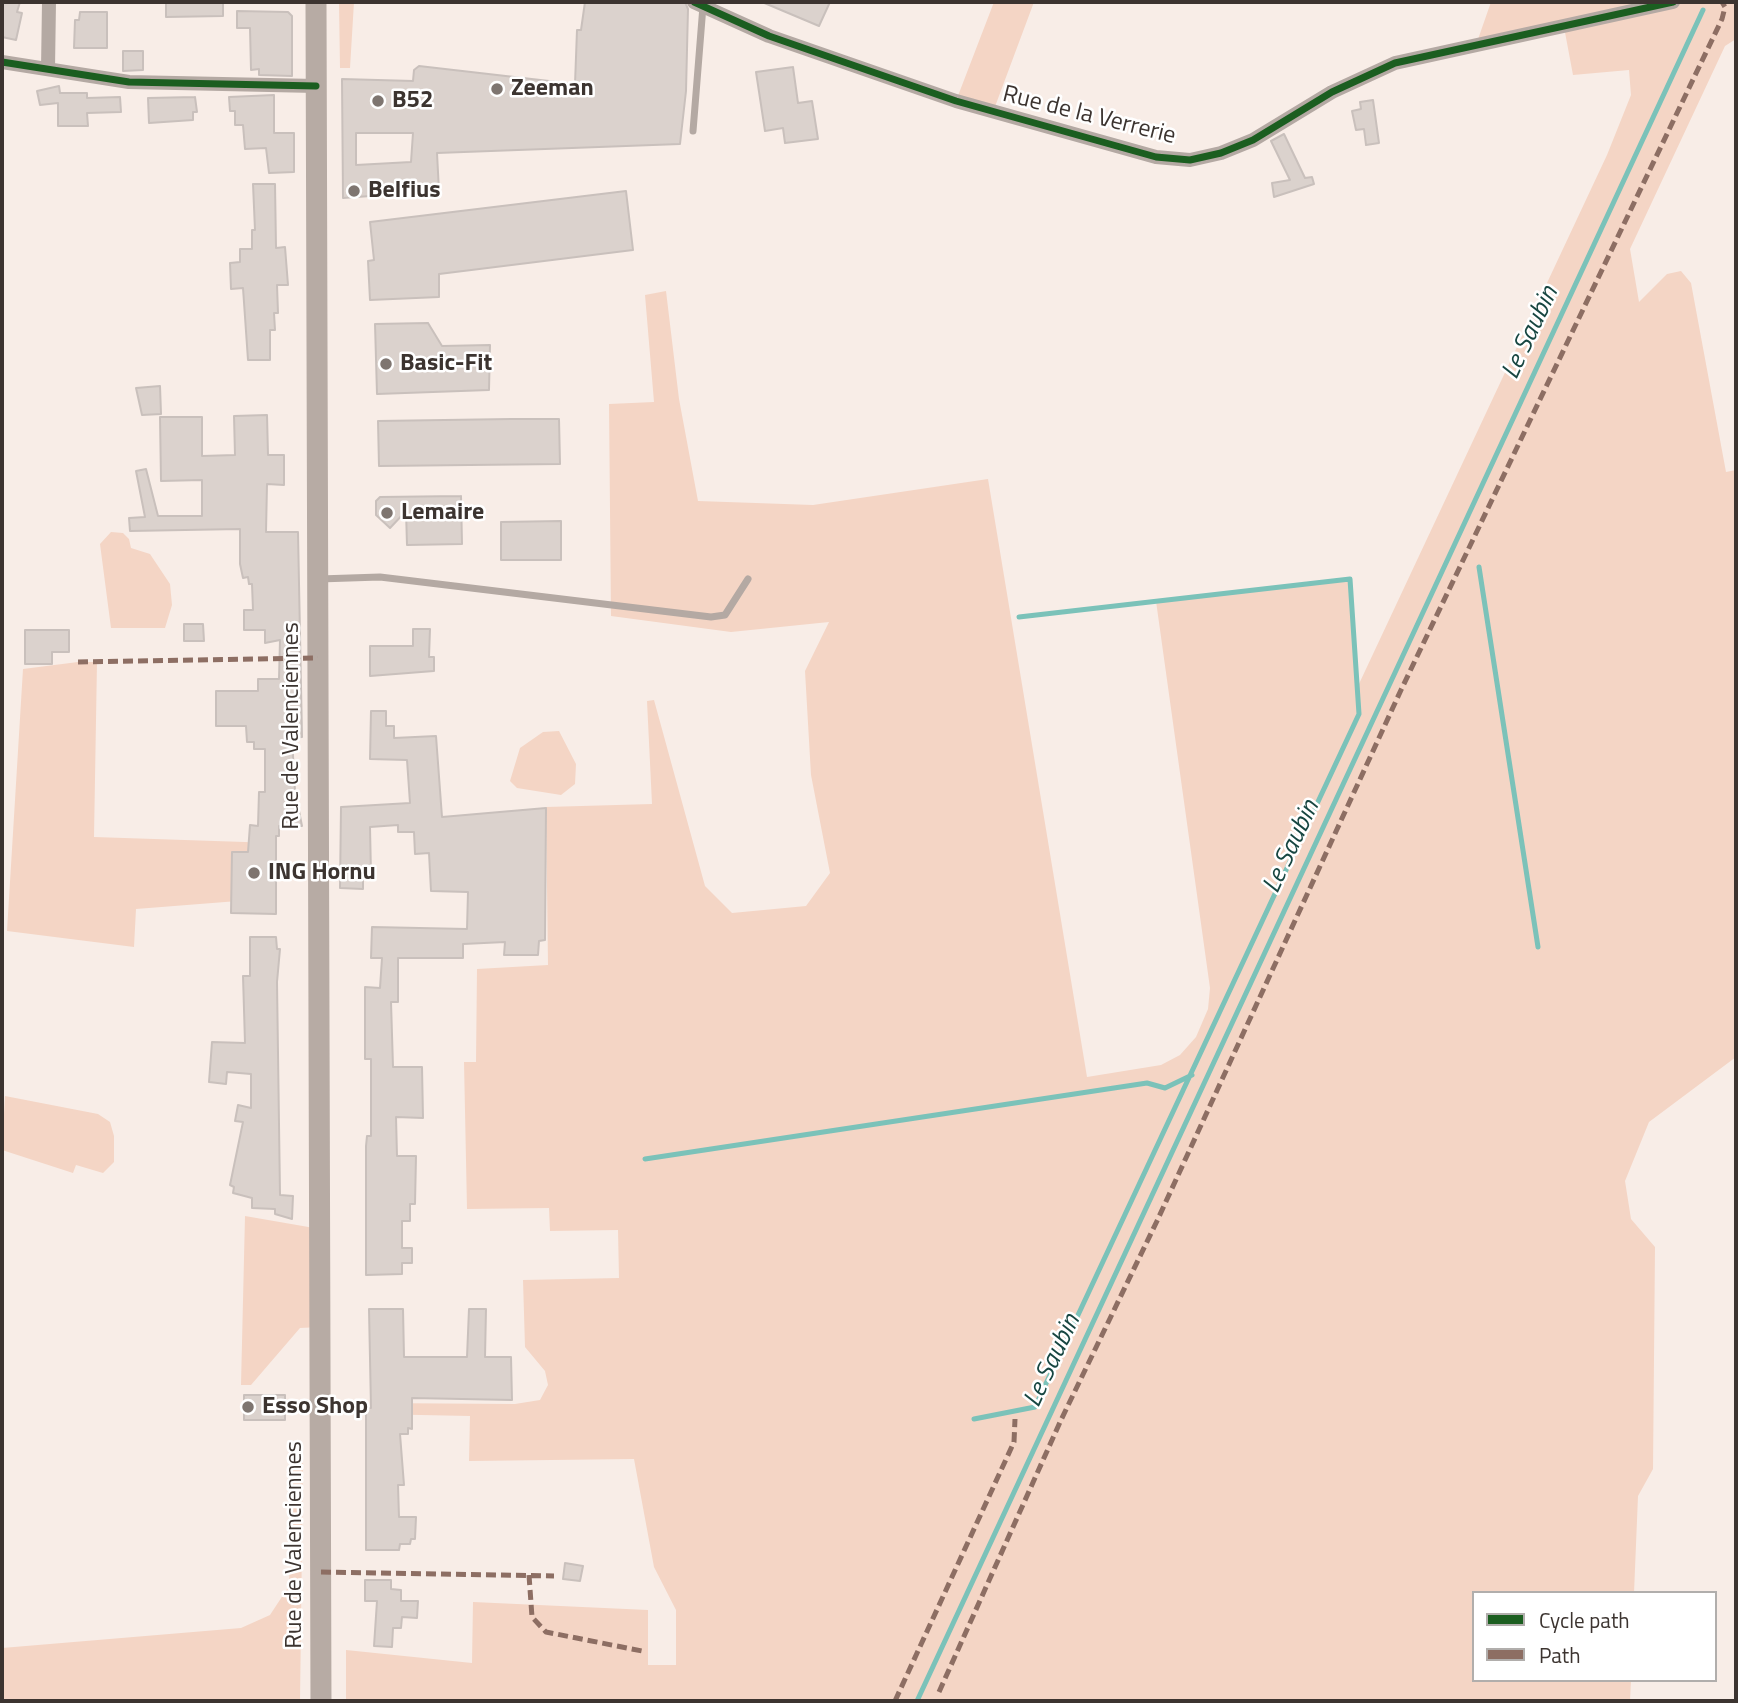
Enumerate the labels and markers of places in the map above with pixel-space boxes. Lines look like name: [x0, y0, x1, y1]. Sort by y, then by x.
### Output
place label: Zeeman: [511, 75, 594, 103]
marker: Zeeman: [489, 81, 505, 97]
place label: B52: [392, 87, 433, 115]
marker: B52: [370, 93, 386, 109]
place label: Belfius: [368, 177, 441, 205]
marker: Belfius: [346, 183, 362, 199]
place label: Basic-Fit: [400, 350, 492, 378]
marker: Basic-Fit: [378, 356, 394, 372]
place label: Lemaire: [401, 499, 484, 527]
marker: Lemaire: [379, 505, 395, 521]
place label: ING Hornu: [268, 859, 376, 887]
marker: ING Hornu: [246, 865, 262, 881]
place label: Esso Shop: [262, 1393, 368, 1421]
marker: Esso Shop: [240, 1399, 256, 1415]

